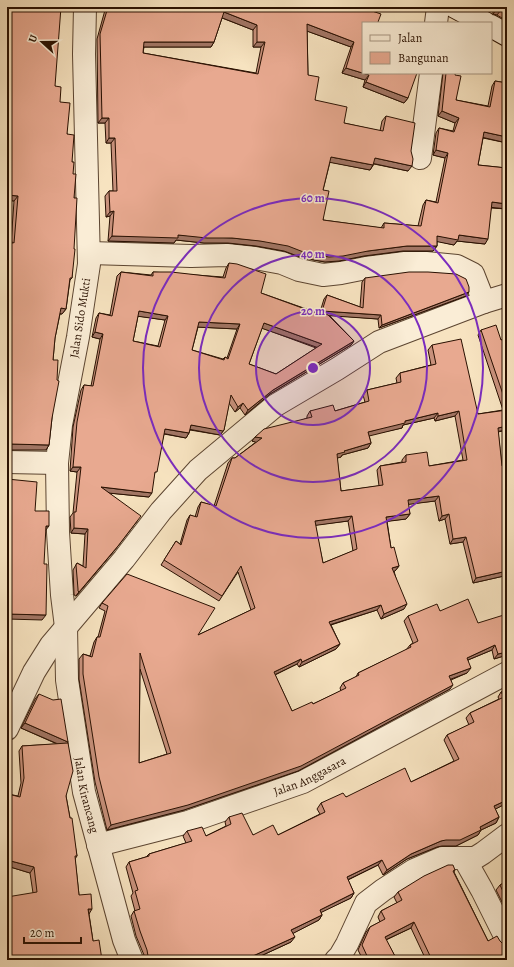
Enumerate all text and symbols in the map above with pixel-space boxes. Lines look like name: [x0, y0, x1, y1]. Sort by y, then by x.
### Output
north arrow: [22, 22, 62, 62]
legend: [362, 22, 492, 74]
text: Jalan: [398, 30, 423, 46]
text: U: [25, 32, 42, 45]
text: Bangunan: [398, 50, 449, 66]
text: 60 m: [301, 190, 325, 206]
text: 40 m: [301, 246, 325, 262]
street label: Jalan Sido Mukti: [66, 277, 94, 359]
text: 20 m: [301, 303, 325, 319]
centre of rings: [306, 361, 320, 375]
street label: Jalan Anggasara: [271, 752, 349, 800]
street label: Jalan Kirancang: [71, 756, 103, 835]
scale bar: [24, 919, 81, 945]
text: 20 m: [30, 925, 54, 941]

